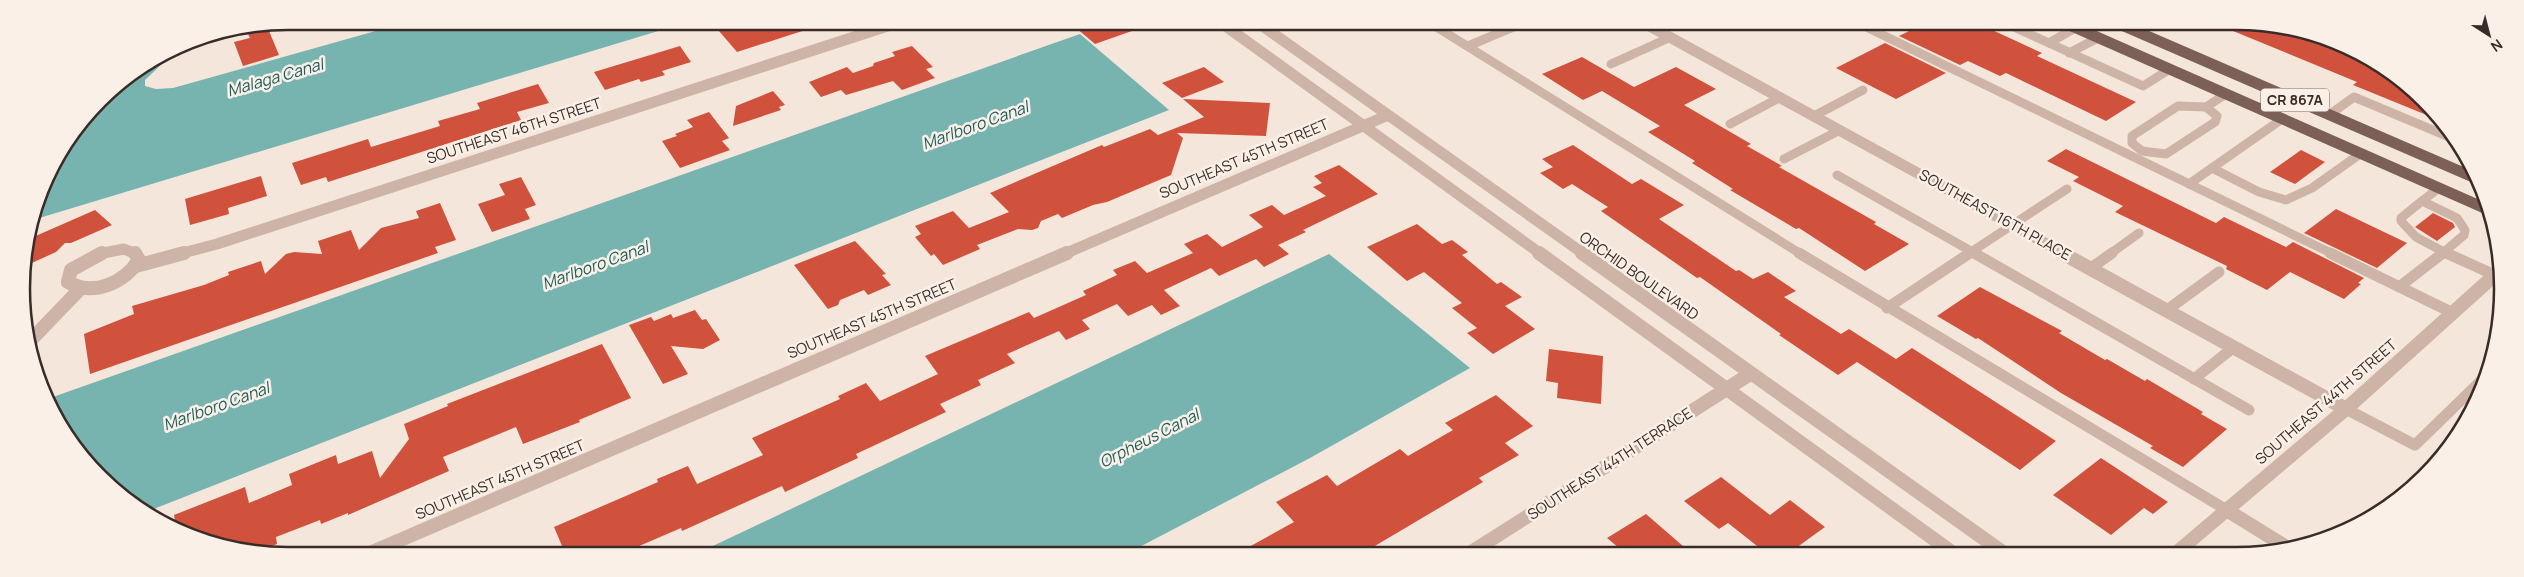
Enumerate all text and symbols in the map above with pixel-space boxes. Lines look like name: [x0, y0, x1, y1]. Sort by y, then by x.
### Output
north arrow: [2464, 10, 2514, 60]
text: N: [2487, 35, 2507, 57]
water label: Malaga Canal: [224, 52, 328, 101]
road number: CR 867A: [2261, 88, 2329, 112]
street label: SOUTHEAST 46TH STREET: [424, 92, 604, 169]
water label: Marlboro Canal: [919, 95, 1033, 154]
street label: SOUTHEAST 45TH STREET: [1156, 113, 1332, 204]
street label: SOUTHEAST 16TH PLACE: [1915, 164, 2075, 265]
street label: ORCHID BOULEVARD: [1575, 226, 1703, 325]
water label: Marlboro Canal: [539, 235, 653, 294]
street label: SOUTHEAST 45TH STREET: [784, 273, 960, 364]
street label: SOUTHEAST 44TH STREET: [2250, 334, 2401, 469]
water label: Marlboro Canal: [160, 376, 274, 435]
water label: Orpheus Canal: [1095, 402, 1205, 473]
street label: SOUTHEAST 44TH TERRACE: [1523, 402, 1696, 525]
street label: SOUTHEAST 45TH STREET: [412, 434, 588, 525]

